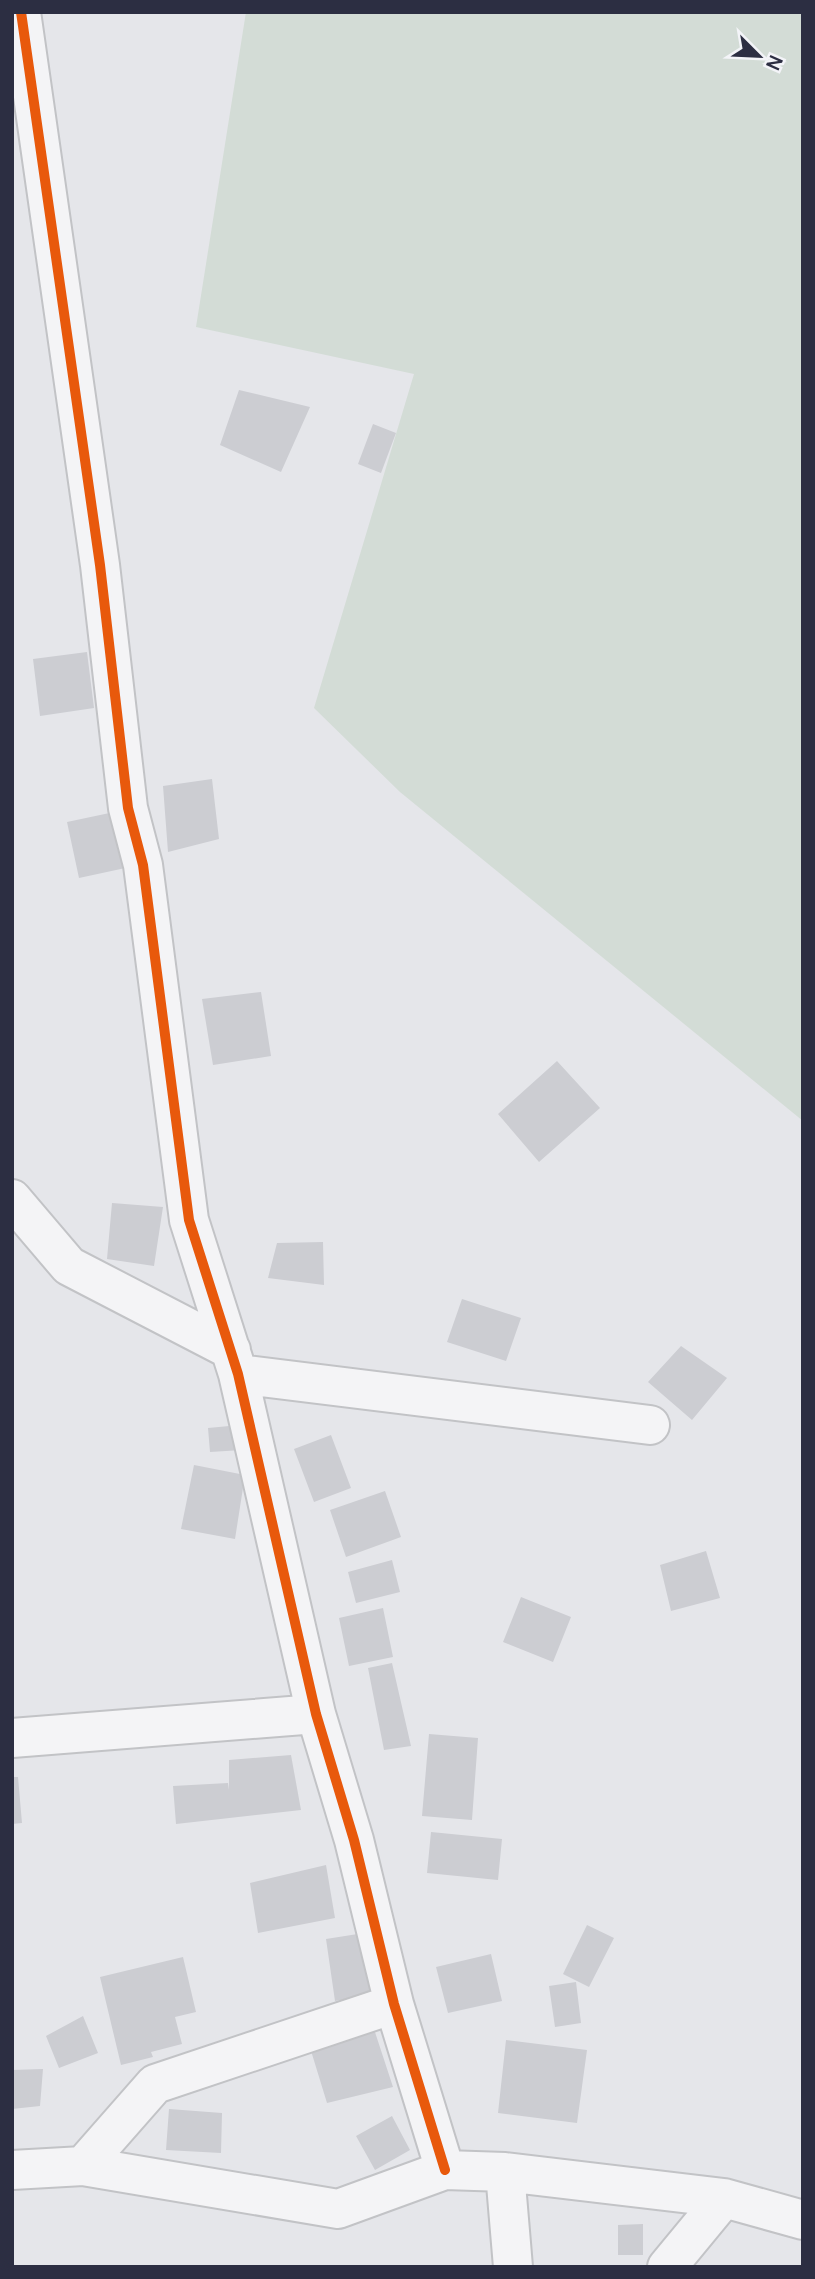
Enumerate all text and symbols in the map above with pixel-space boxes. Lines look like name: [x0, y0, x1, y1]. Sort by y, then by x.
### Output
north arrow: [724, 21, 794, 91]
text: N: [760, 51, 789, 74]

